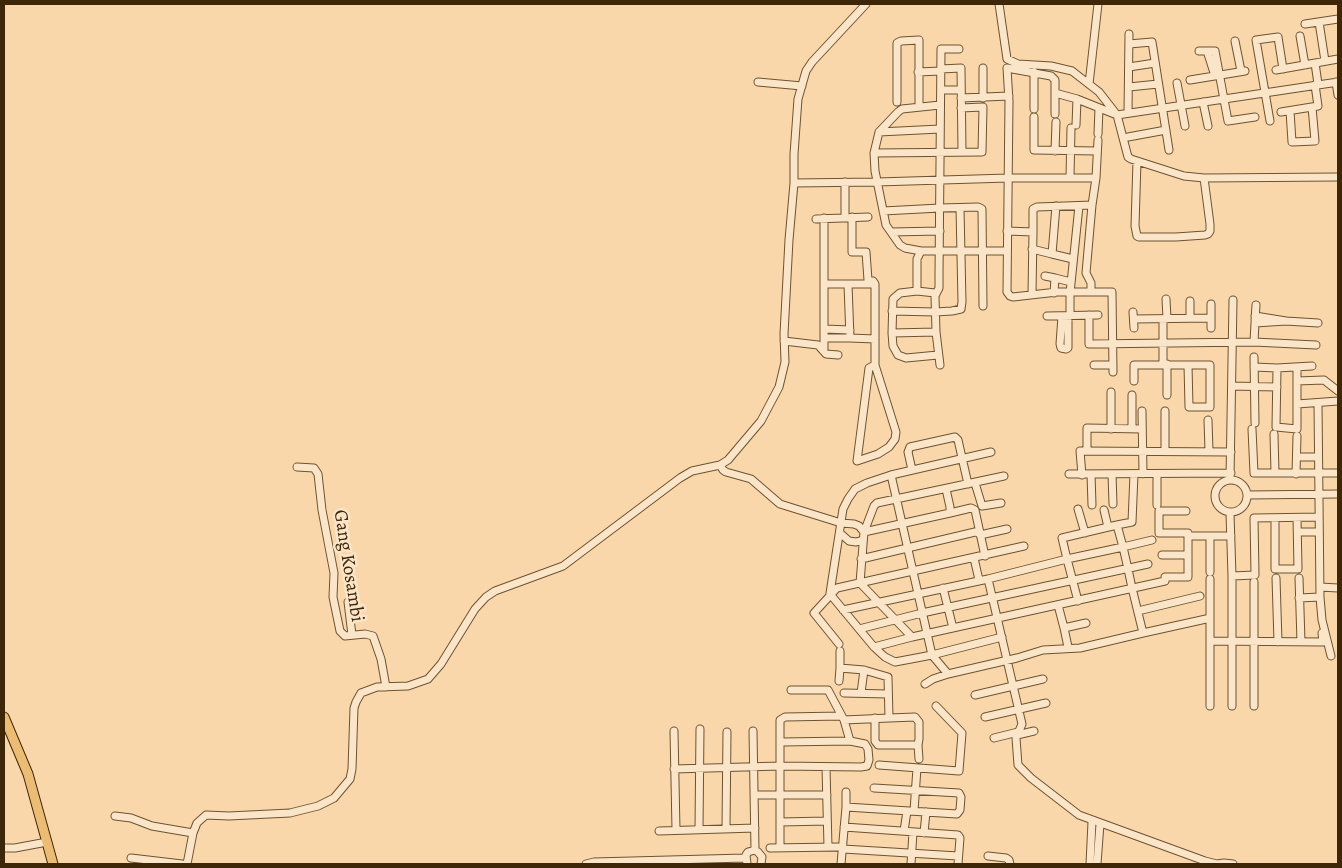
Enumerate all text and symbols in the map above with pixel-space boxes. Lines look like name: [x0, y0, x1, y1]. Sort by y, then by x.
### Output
street label: Gang Kosambi: [328, 508, 368, 624]

